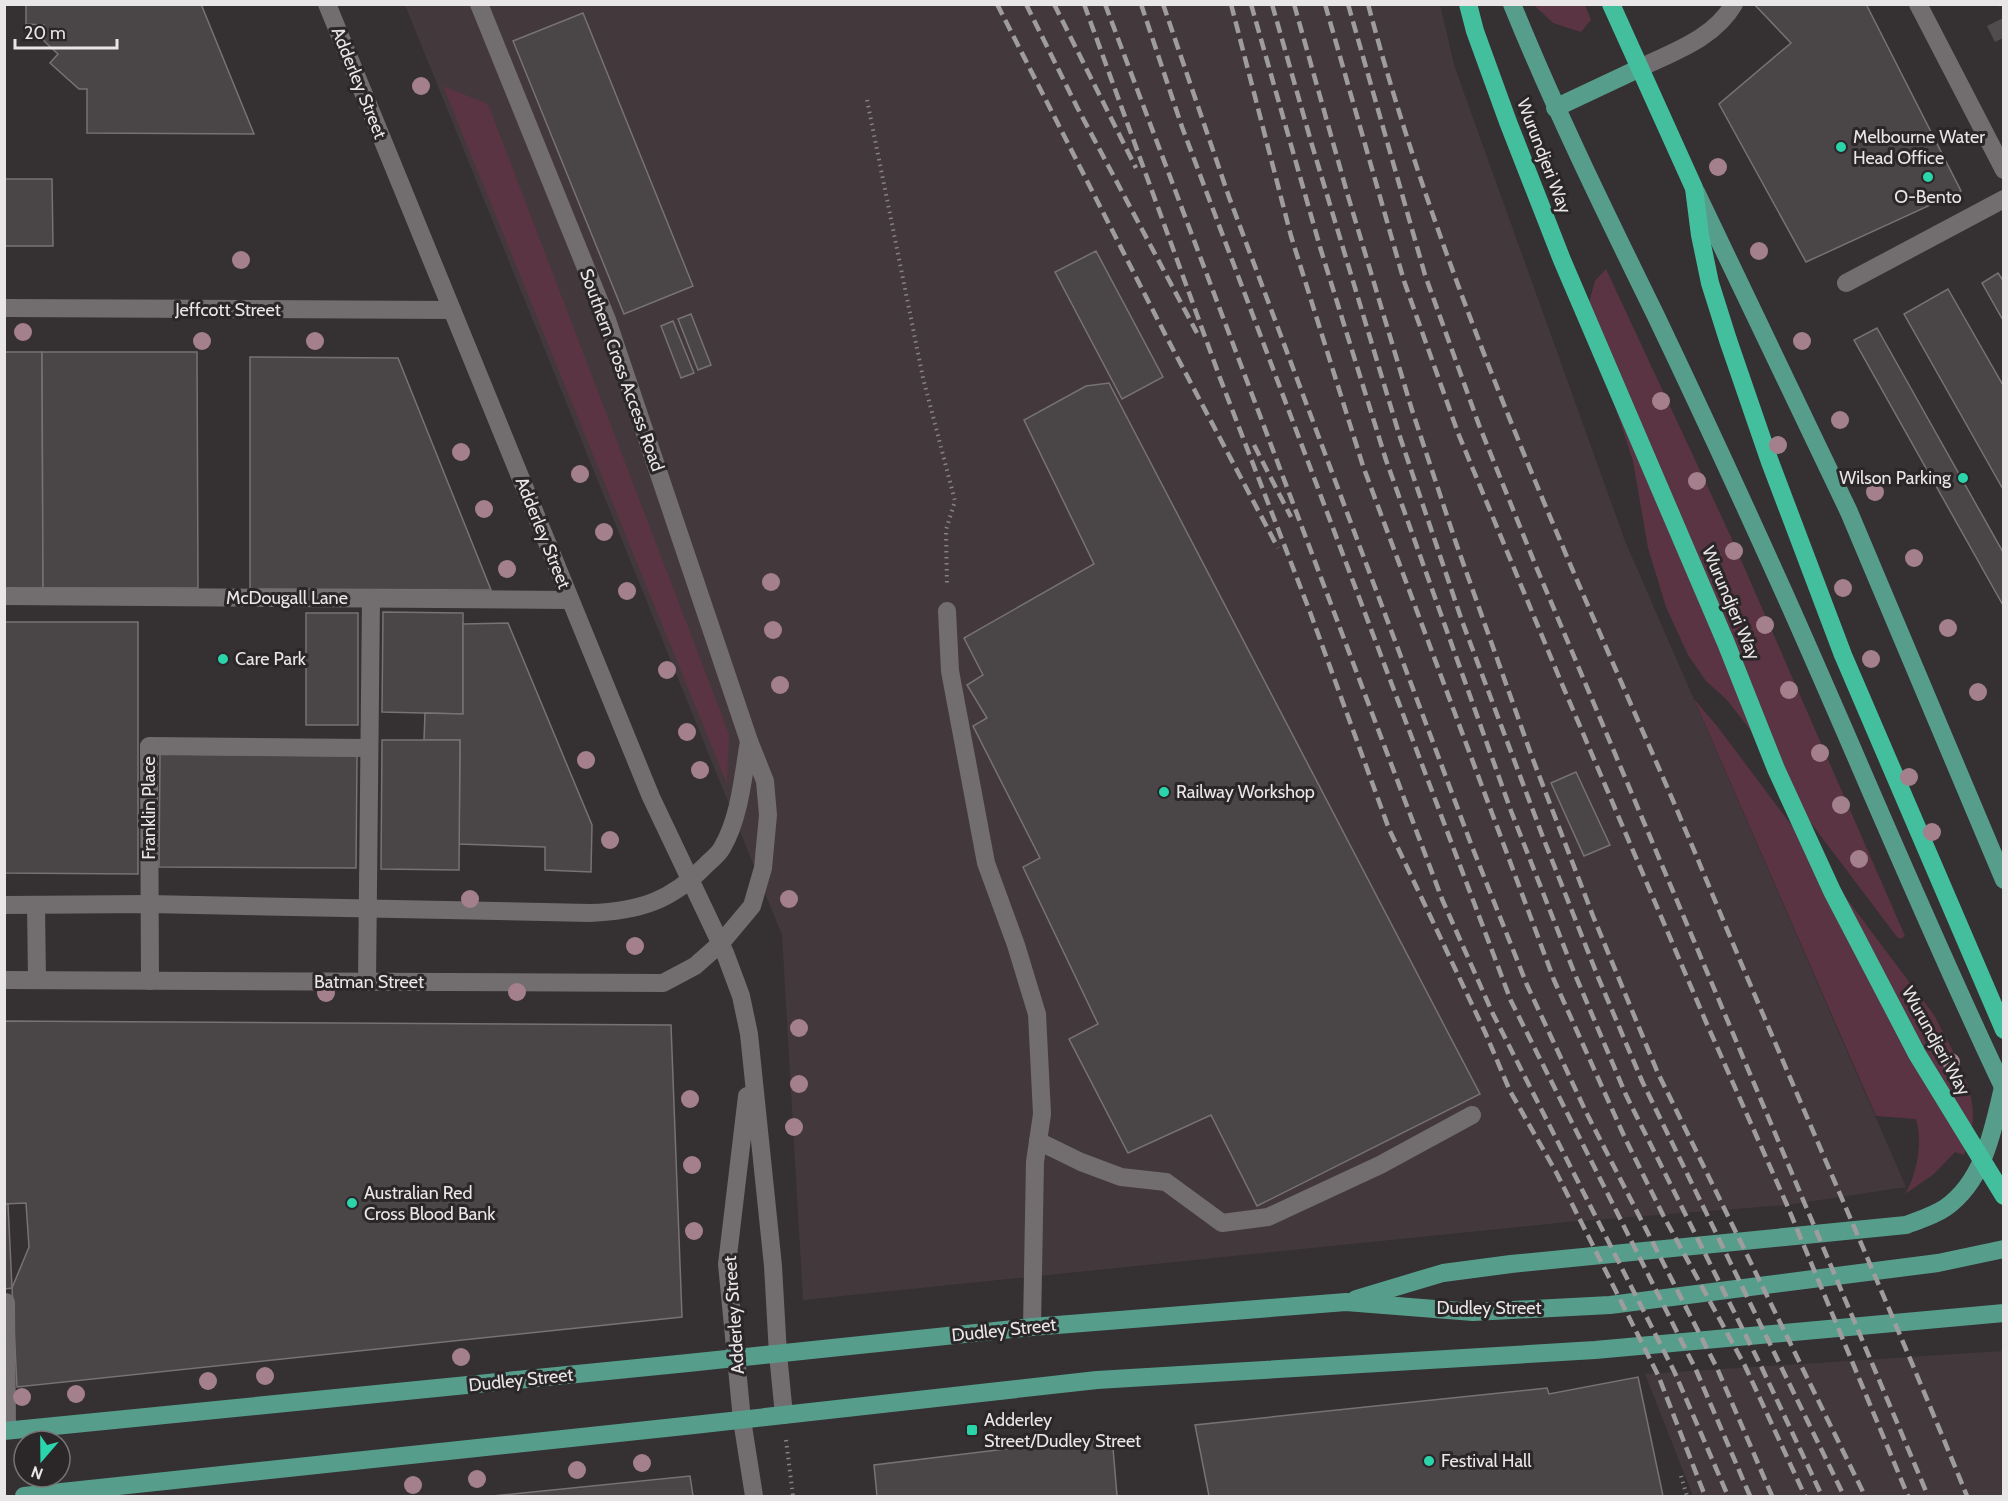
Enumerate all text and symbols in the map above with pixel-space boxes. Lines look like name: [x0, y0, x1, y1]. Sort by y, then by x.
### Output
scale bar: [15, 12, 117, 50]
text: 20 m: [24, 22, 66, 44]
street label: Adderley Street: [327, 24, 391, 142]
street label: Wurundjeri Way: [1512, 95, 1576, 217]
place label: Melbourne Water Head Office: [1853, 126, 1985, 169]
marker: Melbourne Water Head Office: [1834, 140, 1848, 154]
marker: O-Bento: [1921, 170, 1935, 184]
place label: O-Bento: [1894, 186, 1962, 208]
street label: Southern Cross Access Road: [575, 266, 669, 474]
street label: Jeffcott Street: [174, 299, 281, 321]
place label: Wilson Parking: [1839, 467, 1952, 489]
marker: Wilson Parking: [1956, 471, 1970, 485]
street label: Adderley Street: [511, 474, 575, 592]
street label: Wurundjeri Way: [1697, 543, 1765, 663]
street label: McDougall Lane: [226, 587, 348, 609]
place label: Care Park: [235, 648, 307, 670]
marker: Care Park: [216, 652, 230, 666]
street label: Franklin Place: [138, 756, 160, 860]
place label: Railway Workshop: [1176, 781, 1315, 803]
marker: Railway Workshop: [1157, 785, 1171, 799]
street label: Batman Street: [314, 971, 424, 993]
street label: Wurundjeri Way: [1897, 983, 1975, 1099]
place label: Australian Red Cross Blood Bank: [364, 1182, 496, 1225]
marker: Australian Red Cross Blood Bank: [345, 1196, 359, 1210]
street label: Adderley Street: [719, 1255, 749, 1375]
street label: Dudley Street: [1436, 1297, 1542, 1319]
street label: Dudley Street: [951, 1314, 1057, 1346]
street label: Dudley Street: [468, 1364, 574, 1396]
place label: Adderley Street/Dudley Street: [984, 1409, 1141, 1452]
marker: Adderley Street/Dudley Street: [965, 1423, 979, 1437]
north arrow: [12, 1429, 72, 1489]
place label: Festival Hall: [1441, 1450, 1532, 1472]
marker: Festival Hall: [1422, 1454, 1436, 1468]
text: N: [28, 1462, 46, 1483]

